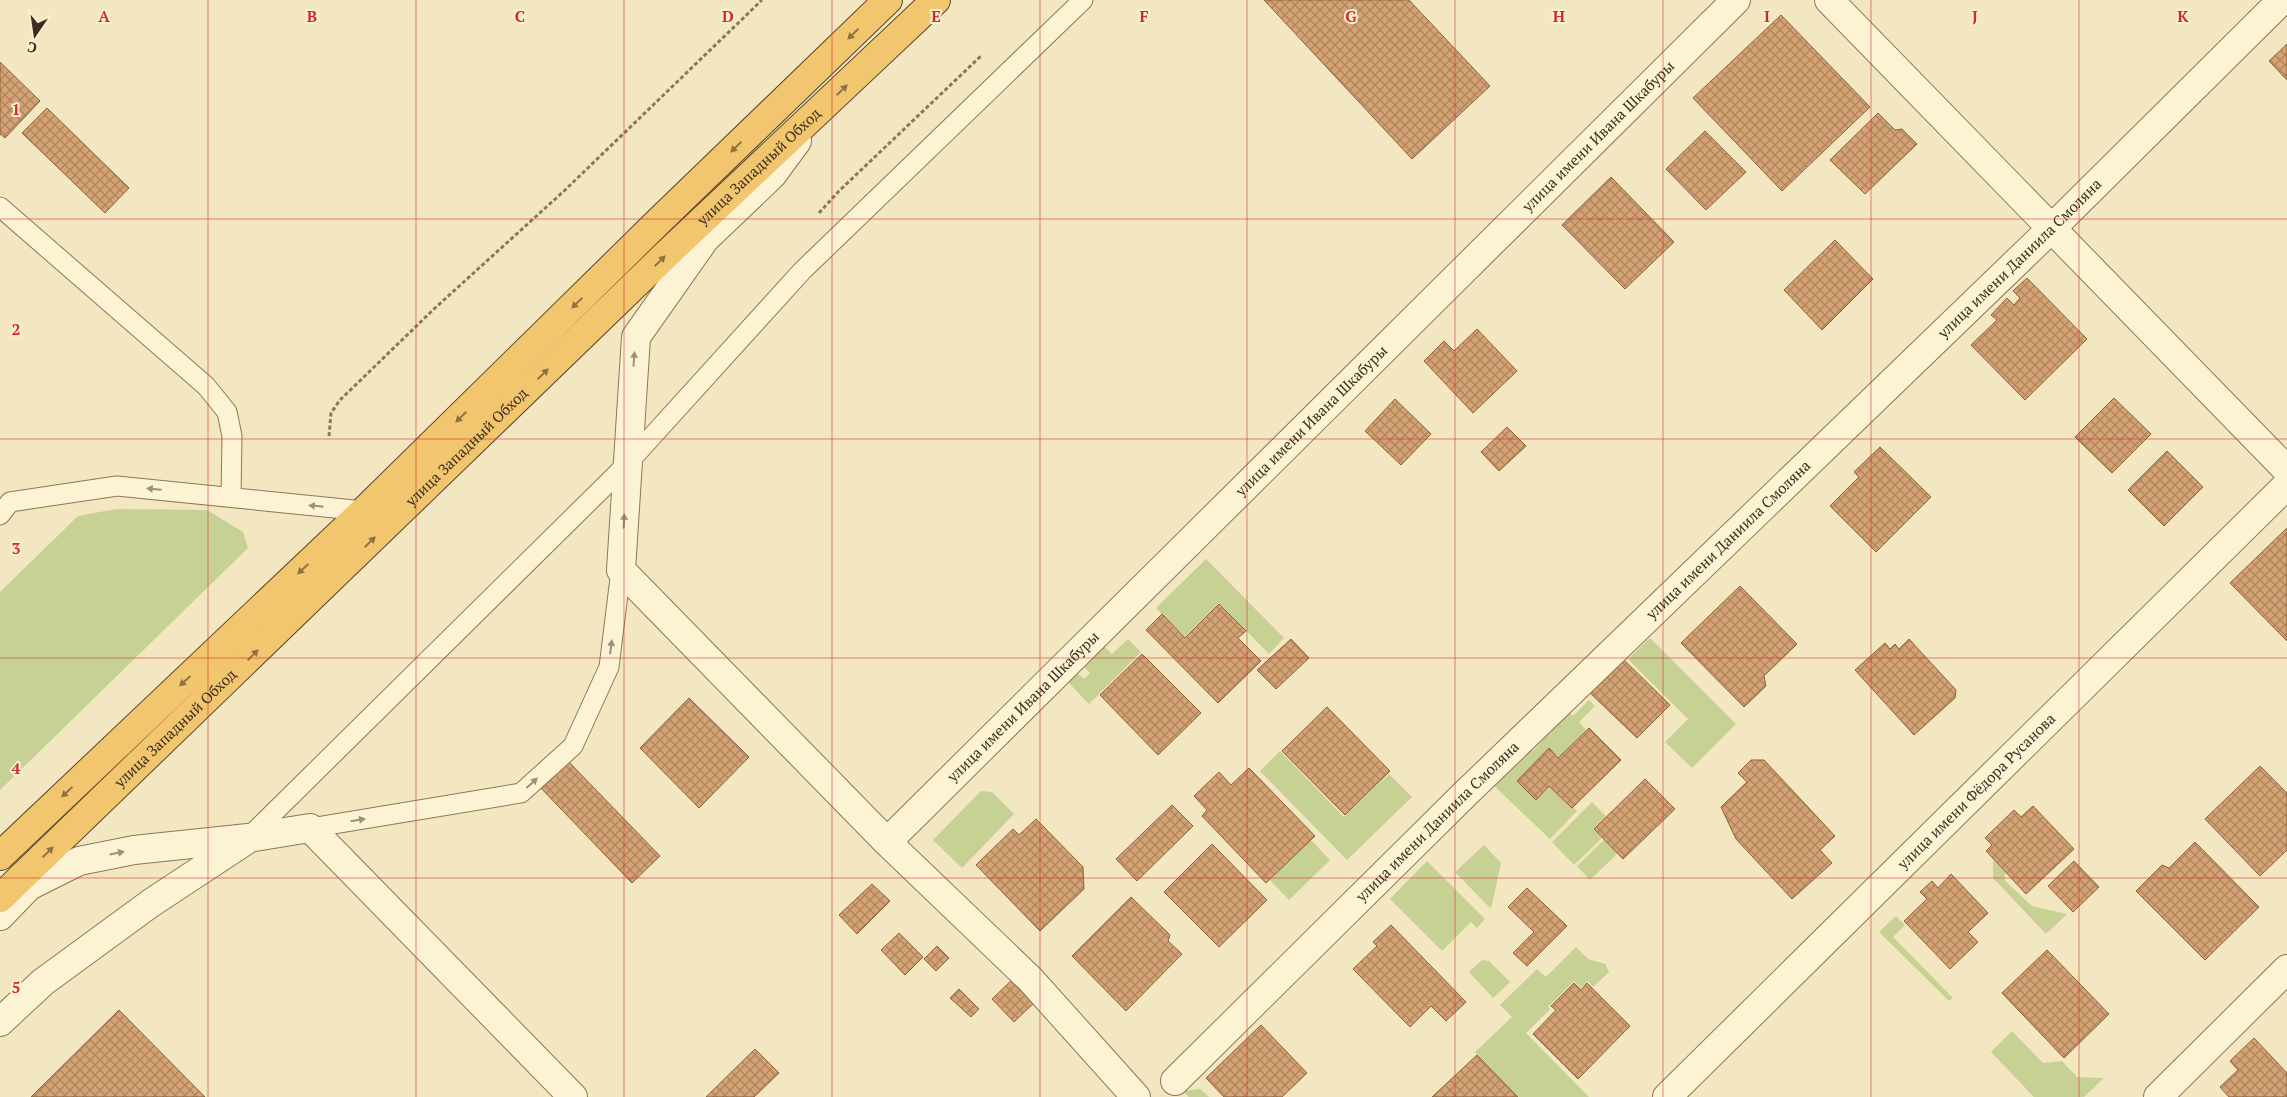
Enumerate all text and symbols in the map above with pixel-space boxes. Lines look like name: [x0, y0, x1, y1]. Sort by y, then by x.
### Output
text: A: [98, 5, 110, 27]
text: B: [307, 5, 317, 27]
text: C: [515, 5, 525, 27]
text: D: [722, 5, 734, 27]
text: E: [931, 5, 941, 27]
text: F: [1139, 5, 1149, 27]
text: G: [1345, 5, 1357, 27]
text: H: [1553, 5, 1565, 27]
text: I: [1764, 5, 1770, 27]
text: J: [1972, 5, 1978, 27]
text: K: [2177, 5, 2189, 27]
north arrow: [10, 10, 60, 60]
one-way arrow: [847, 28, 859, 40]
text: С: [25, 38, 39, 58]
street label: улица имени Ивана Шкабуры: [1517, 56, 1678, 216]
one-way arrow: [835, 84, 847, 96]
text: 1: [11, 98, 21, 120]
street label: улица Западный Обход: [692, 103, 825, 230]
one-way arrow: [730, 141, 742, 153]
street label: улица имени Даниила Смоляна: [1932, 173, 2106, 343]
one-way arrow: [653, 256, 665, 268]
one-way arrow: [571, 297, 583, 309]
text: 2: [11, 318, 21, 340]
street label: улица имени Ивана Шкабуры: [1230, 340, 1391, 501]
one-way arrow: [631, 351, 639, 367]
one-way arrow: [537, 369, 549, 381]
street label: улица Западный Обход: [400, 382, 532, 511]
one-way arrow: [455, 410, 467, 422]
street label: улица имени Даниила Смоляна: [1641, 455, 1815, 624]
one-way arrow: [146, 485, 162, 493]
one-way arrow: [307, 502, 323, 510]
one-way arrow: [620, 513, 628, 529]
one-way arrow: [364, 536, 376, 548]
text: 3: [11, 537, 21, 559]
one-way arrow: [298, 563, 310, 575]
street label: улица имени Ивана Шкабуры: [941, 626, 1103, 787]
one-way arrow: [607, 639, 615, 655]
one-way arrow: [247, 649, 259, 661]
street label: улица Западный Обход: [109, 664, 241, 792]
one-way arrow: [180, 674, 192, 686]
street label: улица имени Фёдора Русанова: [1892, 708, 2060, 874]
street label: улица имени Даниила Смоляна: [1350, 736, 1523, 906]
text: 4: [11, 757, 21, 779]
one-way arrow: [525, 778, 538, 789]
one-way arrow: [62, 786, 74, 798]
one-way arrow: [350, 816, 366, 824]
one-way arrow: [41, 846, 53, 858]
one-way arrow: [109, 849, 125, 857]
text: 5: [11, 976, 21, 998]

